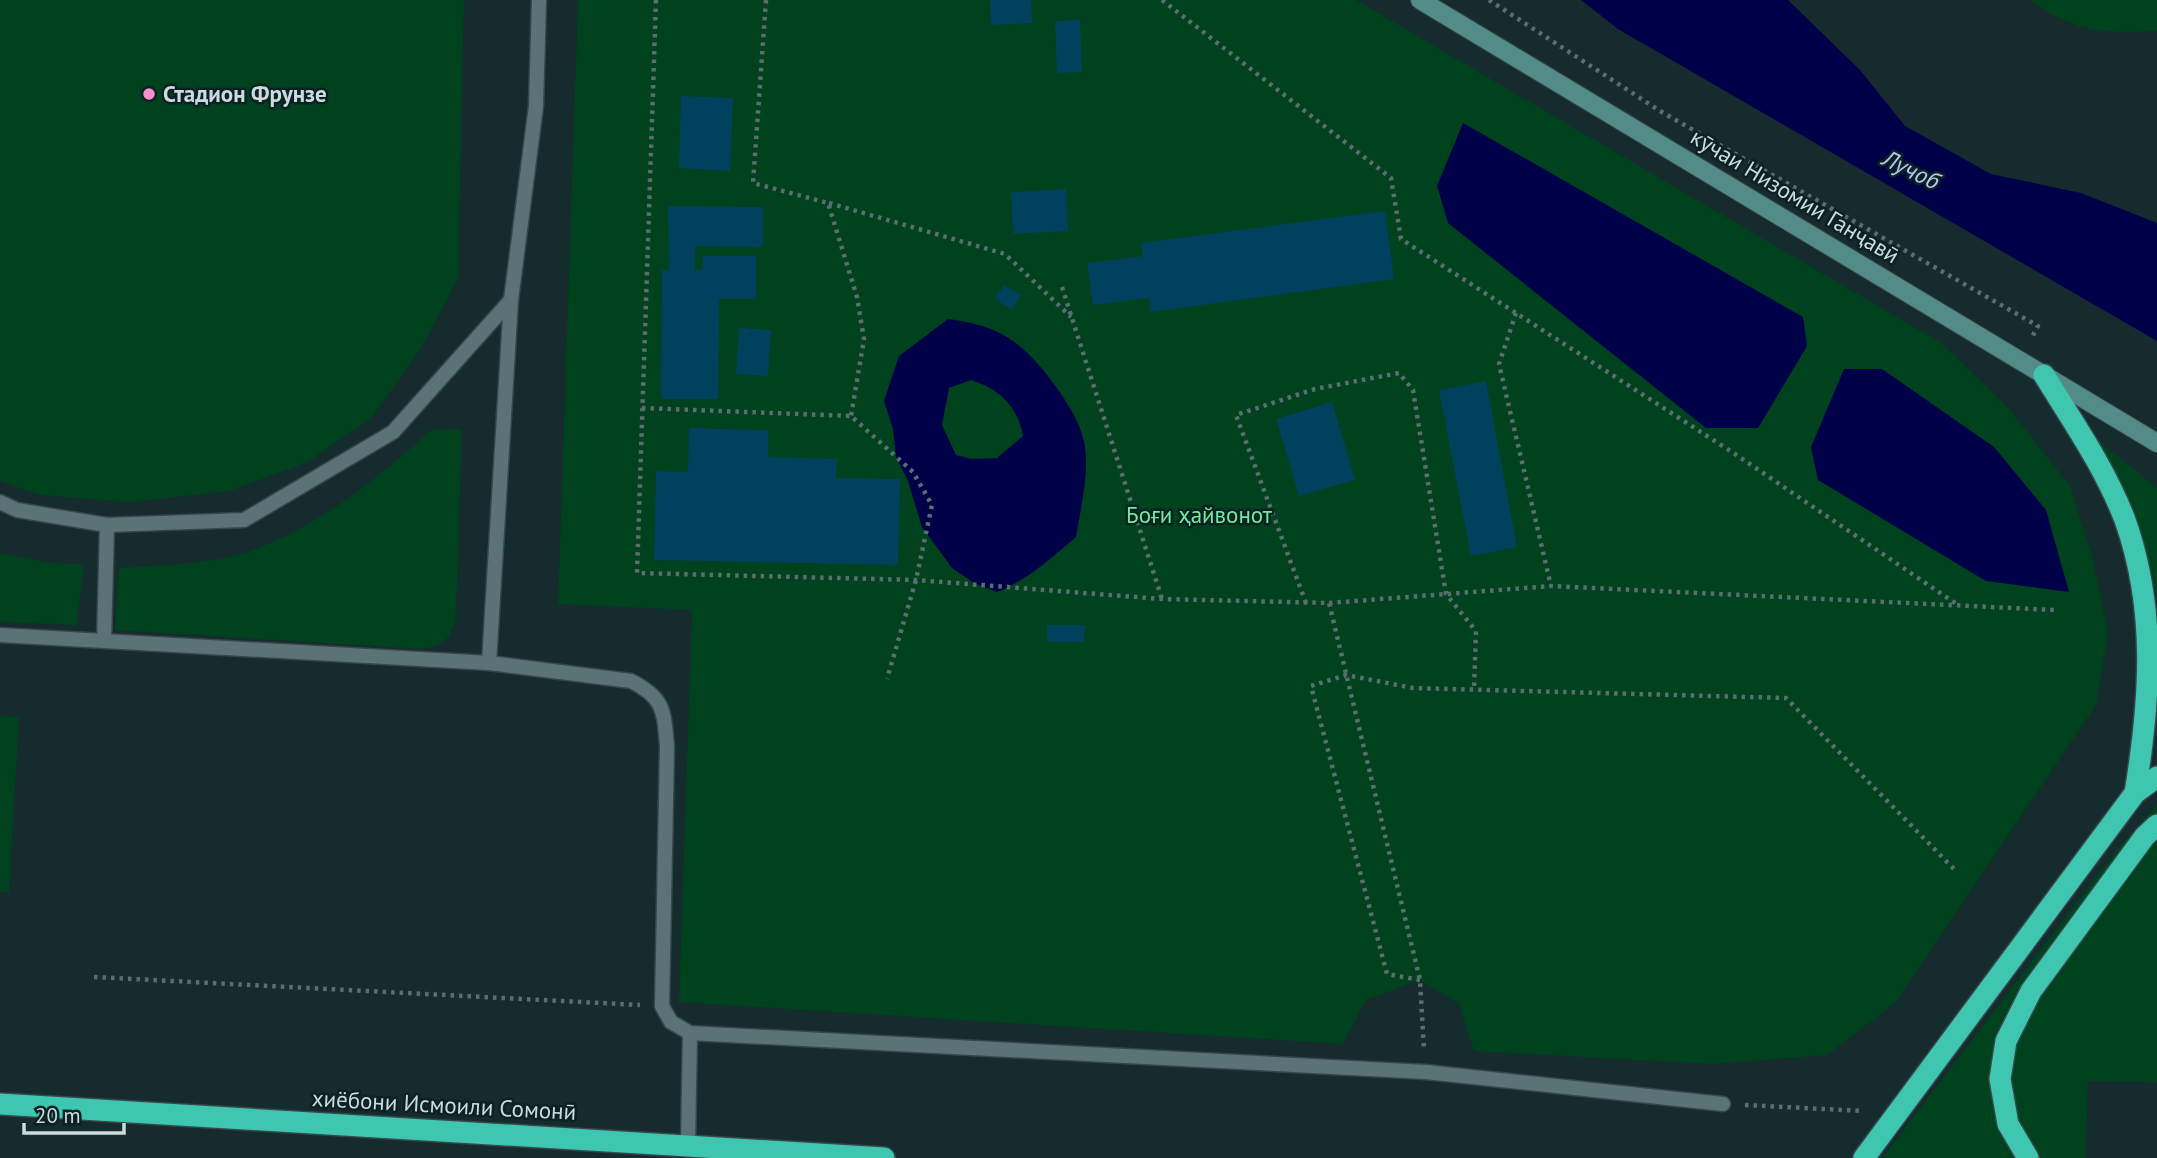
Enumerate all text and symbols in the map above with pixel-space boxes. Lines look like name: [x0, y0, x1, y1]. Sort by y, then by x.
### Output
place label: Стадион Фрунзе: [163, 79, 327, 108]
marker: Стадион Фрунзе: [141, 86, 157, 102]
street label: кӯчаи Низомии Ганҷавӣ: [1686, 122, 1905, 269]
water label: Лучоб: [1876, 142, 1947, 198]
park label: Боғи ҳайвонот: [1126, 500, 1273, 529]
street label: хиёбони Исмоили Сомонӣ: [311, 1083, 577, 1126]
scale bar: [24, 1092, 124, 1136]
text: 20 m: [35, 1102, 81, 1129]

